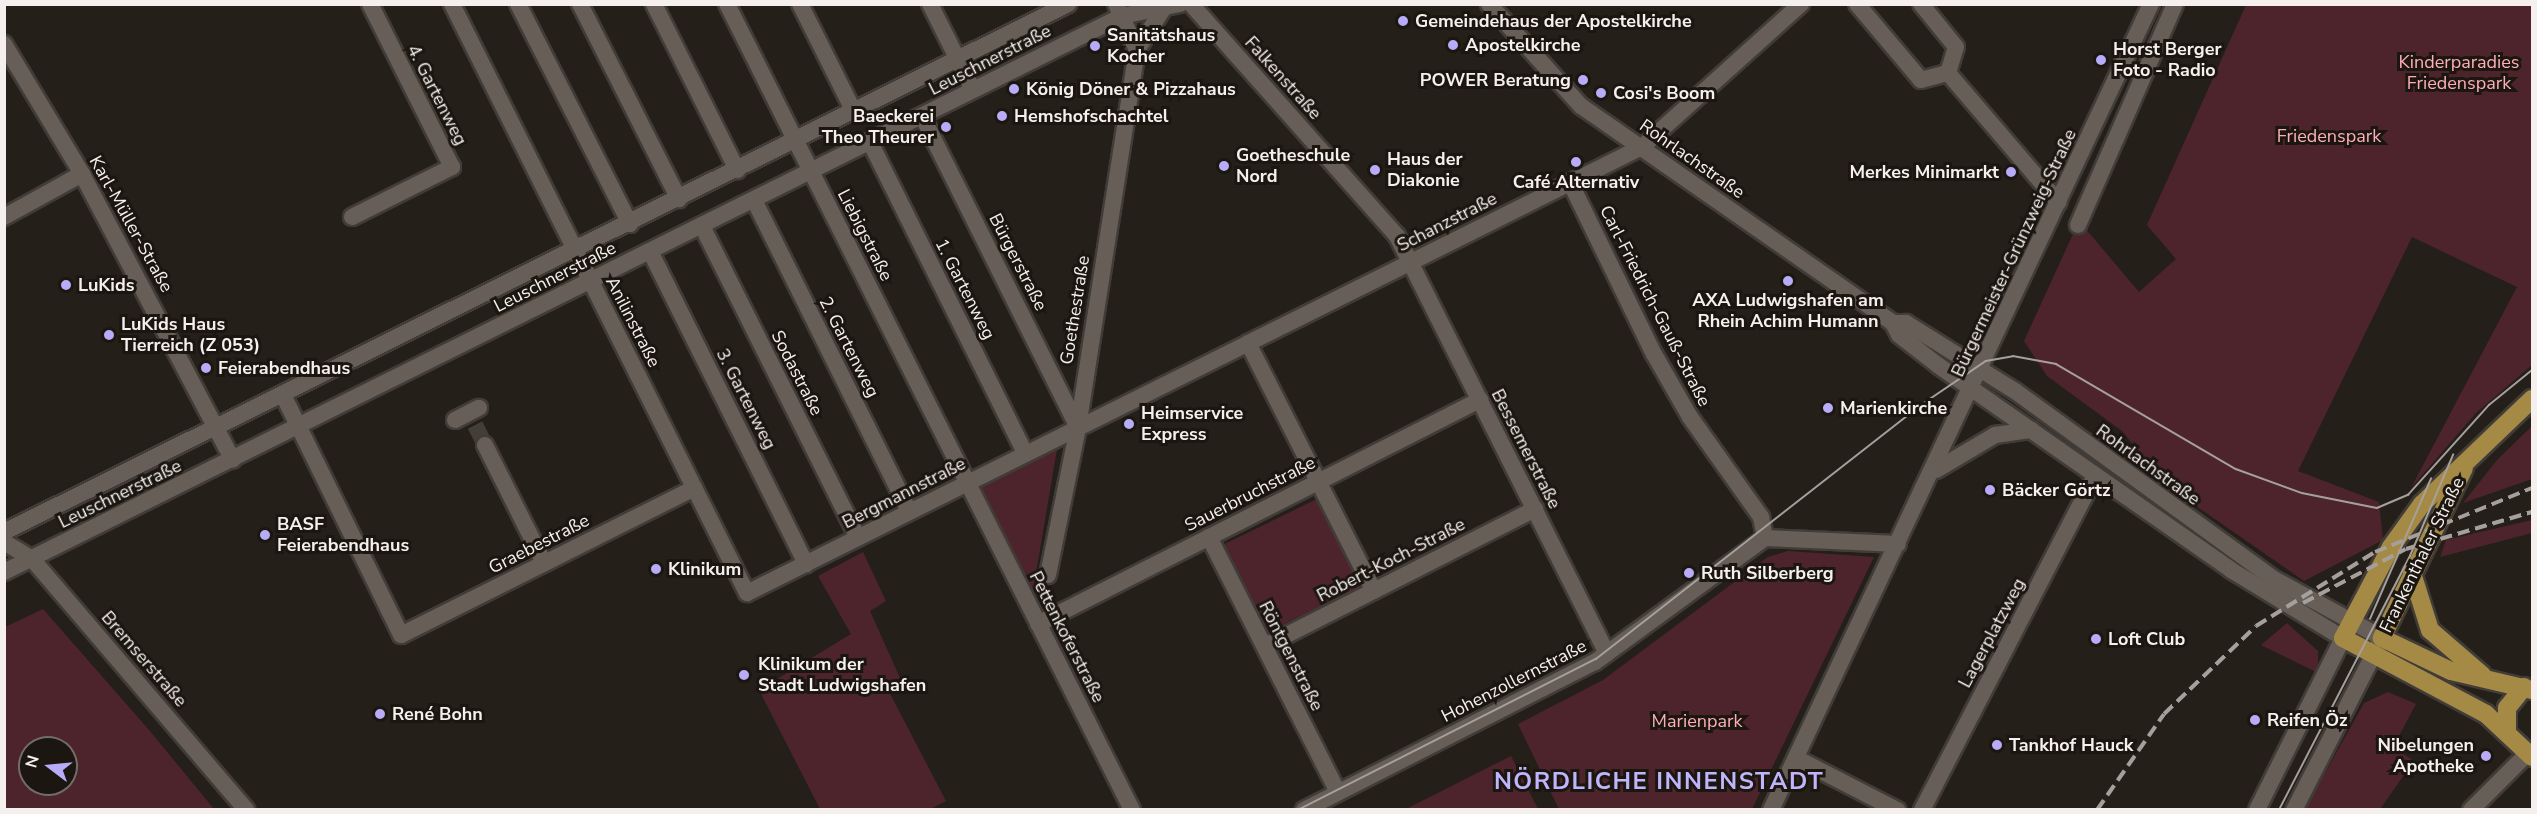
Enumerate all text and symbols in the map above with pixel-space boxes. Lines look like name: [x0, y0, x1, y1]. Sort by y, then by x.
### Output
place label: Gemeindehaus der Apostelkirche: [1415, 10, 1692, 32]
marker: Gemeindehaus der Apostelkirche: [1396, 14, 1410, 28]
street label: Leuschnerstraße: [925, 20, 1055, 100]
place label: Sanitätshaus Kocher: [1107, 25, 1215, 68]
street label: Falkenstraße: [1240, 32, 1326, 124]
place label: Apostelkirche: [1465, 34, 1581, 56]
marker: Apostelkirche: [1446, 38, 1460, 52]
marker: Sanitätshaus Kocher: [1088, 39, 1102, 53]
place label: Horst Berger Foto - Radio: [2113, 39, 2221, 82]
street label: 4. Gartenweg: [402, 41, 472, 149]
park label: Kinderparadies Friedenspark: [2399, 52, 2519, 94]
marker: Horst Berger Foto - Radio: [2094, 53, 2108, 67]
place label: POWER Beratung: [1420, 69, 1571, 91]
marker: POWER Beratung: [1576, 73, 1590, 87]
place label: König Döner & Pizzahaus: [1026, 78, 1236, 100]
marker: König Döner & Pizzahaus: [1007, 82, 1021, 96]
place label: Cosi's Boom: [1613, 82, 1715, 104]
marker: Cosi's Boom: [1594, 86, 1608, 100]
place label: Hemshofschachtel: [1014, 105, 1169, 127]
place label: Baeckerei Theo Theurer: [822, 106, 934, 148]
marker: Hemshofschachtel: [995, 109, 1009, 123]
street label: Rohrlachstraße: [1635, 115, 1749, 203]
marker: Baeckerei Theo Theurer: [939, 120, 953, 134]
park label: Friedenspark: [2277, 125, 2381, 147]
street label: Bürgermeister-Grünzweig-Straße: [1947, 126, 2081, 380]
place label: Goetheschule Nord: [1236, 145, 1350, 188]
place label: Haus der Diakonie: [1387, 149, 1462, 192]
street label: Karl-Müller-Straße: [84, 152, 178, 296]
marker: Café Alternativ: [1569, 155, 1583, 169]
marker: Goetheschule Nord: [1217, 159, 1231, 173]
place label: Merkes Minimarkt: [1849, 161, 1999, 183]
marker: Haus der Diakonie: [1368, 163, 1382, 177]
marker: Merkes Minimarkt: [2004, 165, 2018, 179]
place label: Café Alternativ: [1513, 171, 1639, 193]
street label: Liebigstraße: [833, 185, 897, 285]
street label: Schanzstraße: [1394, 188, 1500, 256]
street label: Carl-Friedrich-Gauß-Straße: [1595, 202, 1715, 410]
street label: Bürgerstraße: [984, 210, 1052, 314]
street label: 1. Gartenweg: [930, 235, 1000, 343]
street label: Leuschnerstraße: [490, 237, 620, 317]
street label: Goethestraße: [1056, 254, 1094, 366]
street label: Anilinstraße: [601, 273, 665, 371]
place label: LuKids: [78, 274, 134, 296]
marker: AXA Ludwigshafen am Rhein Achim Humann: [1781, 274, 1795, 288]
marker: LuKids: [59, 278, 73, 292]
place label: AXA Ludwigshafen am Rhein Achim Humann: [1692, 290, 1884, 332]
street label: 2. Gartenweg: [814, 293, 884, 401]
place label: LuKids Haus Tierreich (Z 053): [121, 314, 260, 356]
street label: Sodastraße: [766, 327, 828, 419]
marker: LuKids Haus Tierreich (Z 053): [102, 328, 116, 342]
street label: 3. Gartenweg: [711, 345, 781, 453]
place label: Feierabendhaus: [218, 357, 350, 379]
marker: Feierabendhaus: [199, 361, 213, 375]
street label: Bessemerstraße: [1487, 386, 1565, 512]
place label: Marienkirche: [1840, 397, 1947, 419]
marker: Marienkirche: [1821, 401, 1835, 415]
place label: Heimservice Express: [1141, 403, 1243, 446]
marker: Heimservice Express: [1122, 417, 1136, 431]
street label: Rohrlachstraße: [2092, 420, 2204, 510]
street label: Sauerbruchstraße: [1181, 452, 1319, 536]
street label: Bergmannstraße: [839, 453, 969, 533]
street label: Leuschnerstraße: [55, 455, 185, 533]
street label: Frankenthaler Straße: [2375, 474, 2469, 636]
place label: Bäcker Görtz: [2002, 479, 2111, 501]
marker: Bäcker Görtz: [1983, 483, 1997, 497]
street label: Graebestraße: [485, 509, 593, 579]
street label: Robert-Koch-Straße: [1313, 513, 1469, 607]
place label: BASF Feierabendhaus: [277, 514, 409, 556]
marker: BASF Feierabendhaus: [258, 528, 272, 542]
place label: Klinikum: [668, 558, 741, 580]
marker: Klinikum: [649, 562, 663, 576]
place label: Ruth Silberberg: [1701, 562, 1834, 584]
marker: Ruth Silberberg: [1682, 566, 1696, 580]
street label: Pettenkoferstraße: [1025, 568, 1109, 706]
street label: Lagerplatzweg: [1954, 575, 2030, 691]
street label: Röntgenstraße: [1254, 598, 1328, 714]
street label: Bremserstraße: [97, 607, 191, 711]
place label: Loft Club: [2108, 628, 2185, 650]
marker: Loft Club: [2089, 632, 2103, 646]
street label: Hohenzollernstraße: [1438, 635, 1590, 727]
place label: Klinikum der Stadt Ludwigshafen: [758, 654, 926, 696]
marker: Klinikum der Stadt Ludwigshafen: [735, 666, 753, 684]
place label: René Bohn: [392, 703, 483, 725]
marker: René Bohn: [373, 707, 387, 721]
place label: Reifen Öz: [2267, 709, 2348, 731]
park label: Marienpark: [1652, 710, 1742, 732]
marker: Reifen Öz: [2248, 713, 2262, 727]
place label: Tankhof Hauck: [2009, 734, 2133, 756]
place label: Nibelungen Apotheke: [2378, 735, 2474, 777]
north arrow: [18, 736, 78, 796]
marker: Tankhof Hauck: [1990, 738, 2004, 752]
marker: Nibelungen Apotheke: [2479, 749, 2493, 763]
text: N: [20, 753, 45, 770]
district label: NÖRDLICHE INNENSTADT: [1494, 768, 1824, 796]

